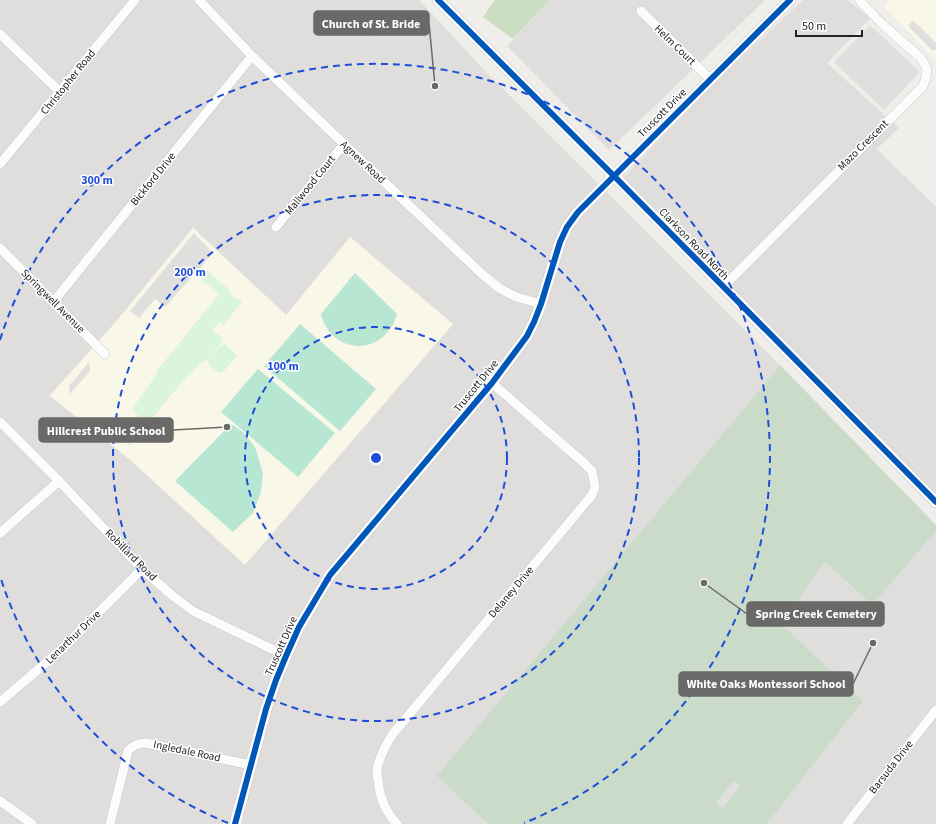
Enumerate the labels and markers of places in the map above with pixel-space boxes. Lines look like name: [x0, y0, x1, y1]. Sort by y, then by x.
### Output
callout: Church of St. Bride: [314, 11, 429, 35]
callout: Hillcrest Public School: [39, 418, 173, 442]
centre of rings: [369, 451, 383, 465]
callout: Spring Creek Cemetery: [747, 602, 884, 626]
callout: White Oaks Montessori School: [679, 672, 853, 696]

